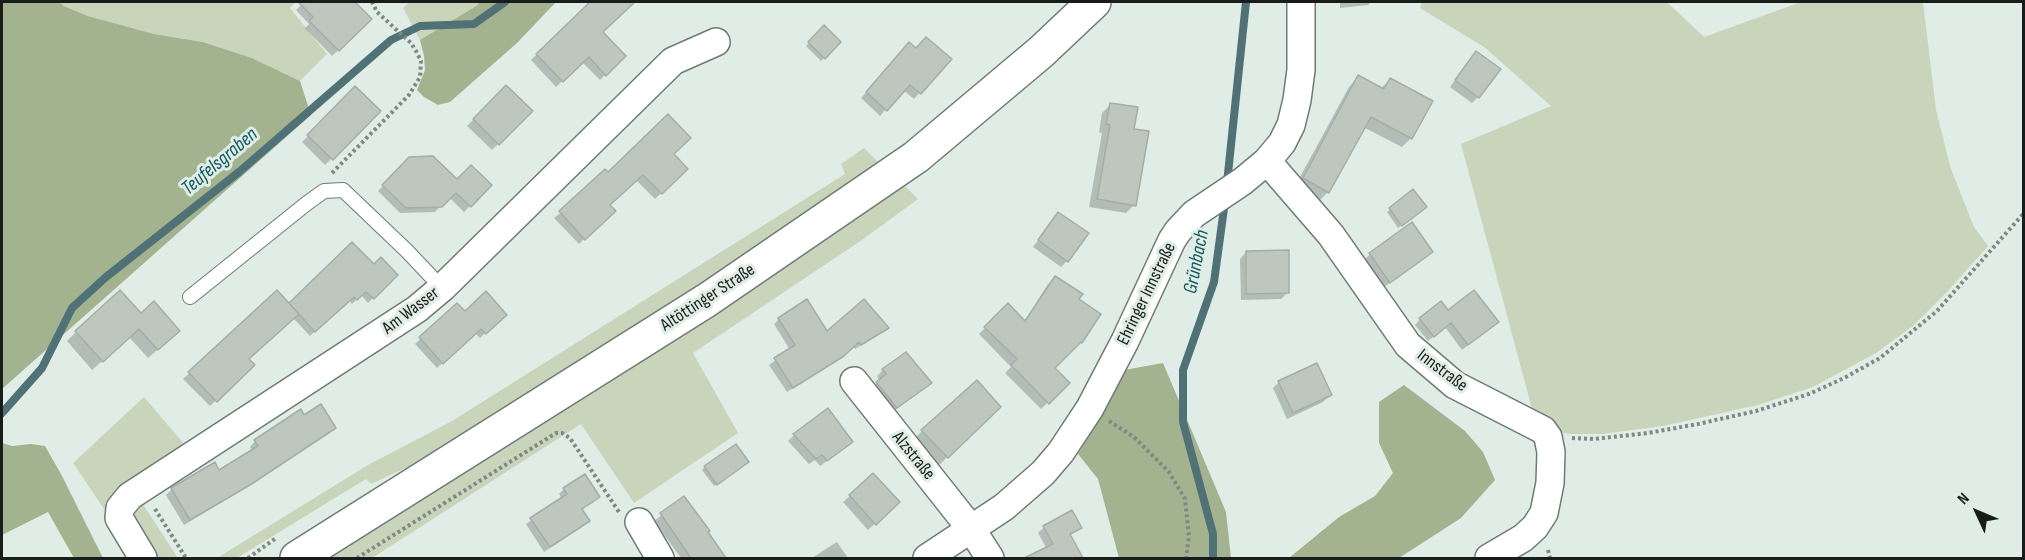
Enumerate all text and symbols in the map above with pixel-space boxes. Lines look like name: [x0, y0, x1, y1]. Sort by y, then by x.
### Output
water label: Teufelsgraben: [177, 123, 263, 201]
water label: Grünbach: [1179, 228, 1215, 296]
street label: Ehringer Innstraße: [1113, 239, 1181, 349]
street label: Altöttinger Straße: [657, 259, 759, 337]
street label: Am Wasser: [378, 283, 444, 339]
street label: Innstraße: [1412, 345, 1472, 397]
street label: Alzstraße: [887, 427, 939, 485]
north arrow: [1947, 482, 2007, 542]
text: N: [1954, 489, 1973, 509]

